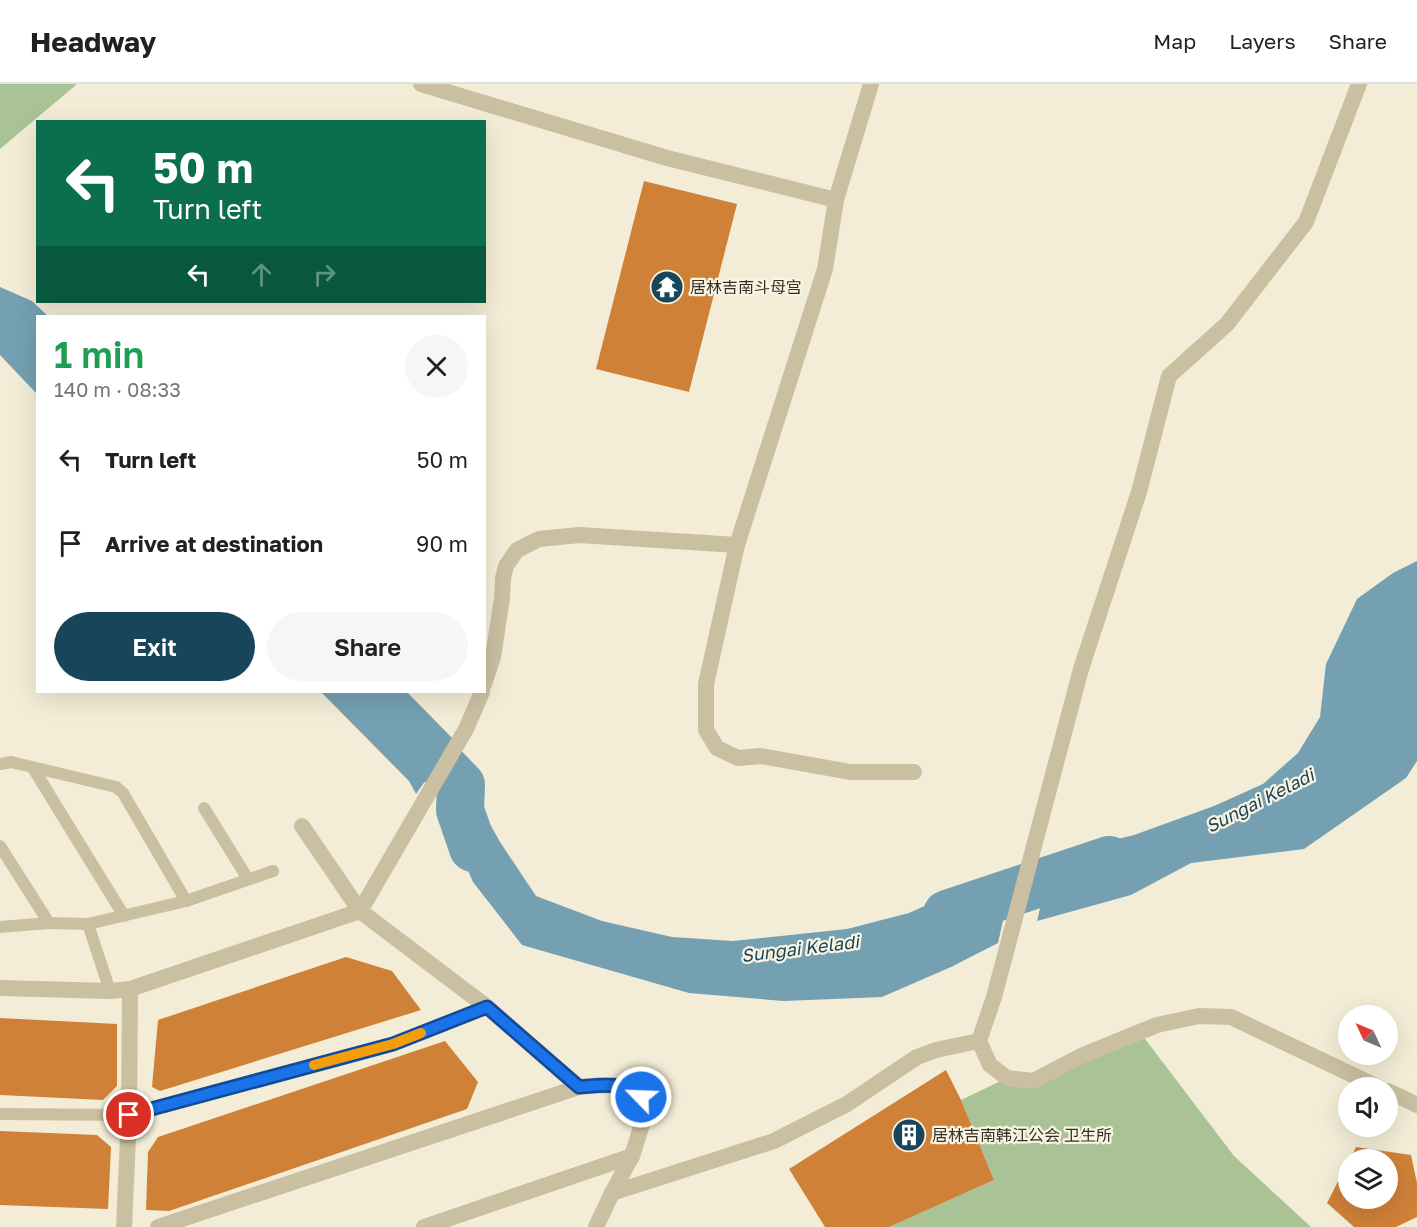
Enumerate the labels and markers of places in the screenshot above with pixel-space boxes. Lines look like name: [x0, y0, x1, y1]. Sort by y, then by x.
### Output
temple icon: 居林吉南斗母宫: [649, 269, 685, 305]
place label: 居林吉南斗母宫: [690, 277, 802, 297]
pin: [103, 1089, 154, 1140]
building icon: 居林吉南韩江公会 卫生所: [891, 1117, 927, 1153]
place label: 居林吉南韩江公会 卫生所: [932, 1125, 1112, 1145]

